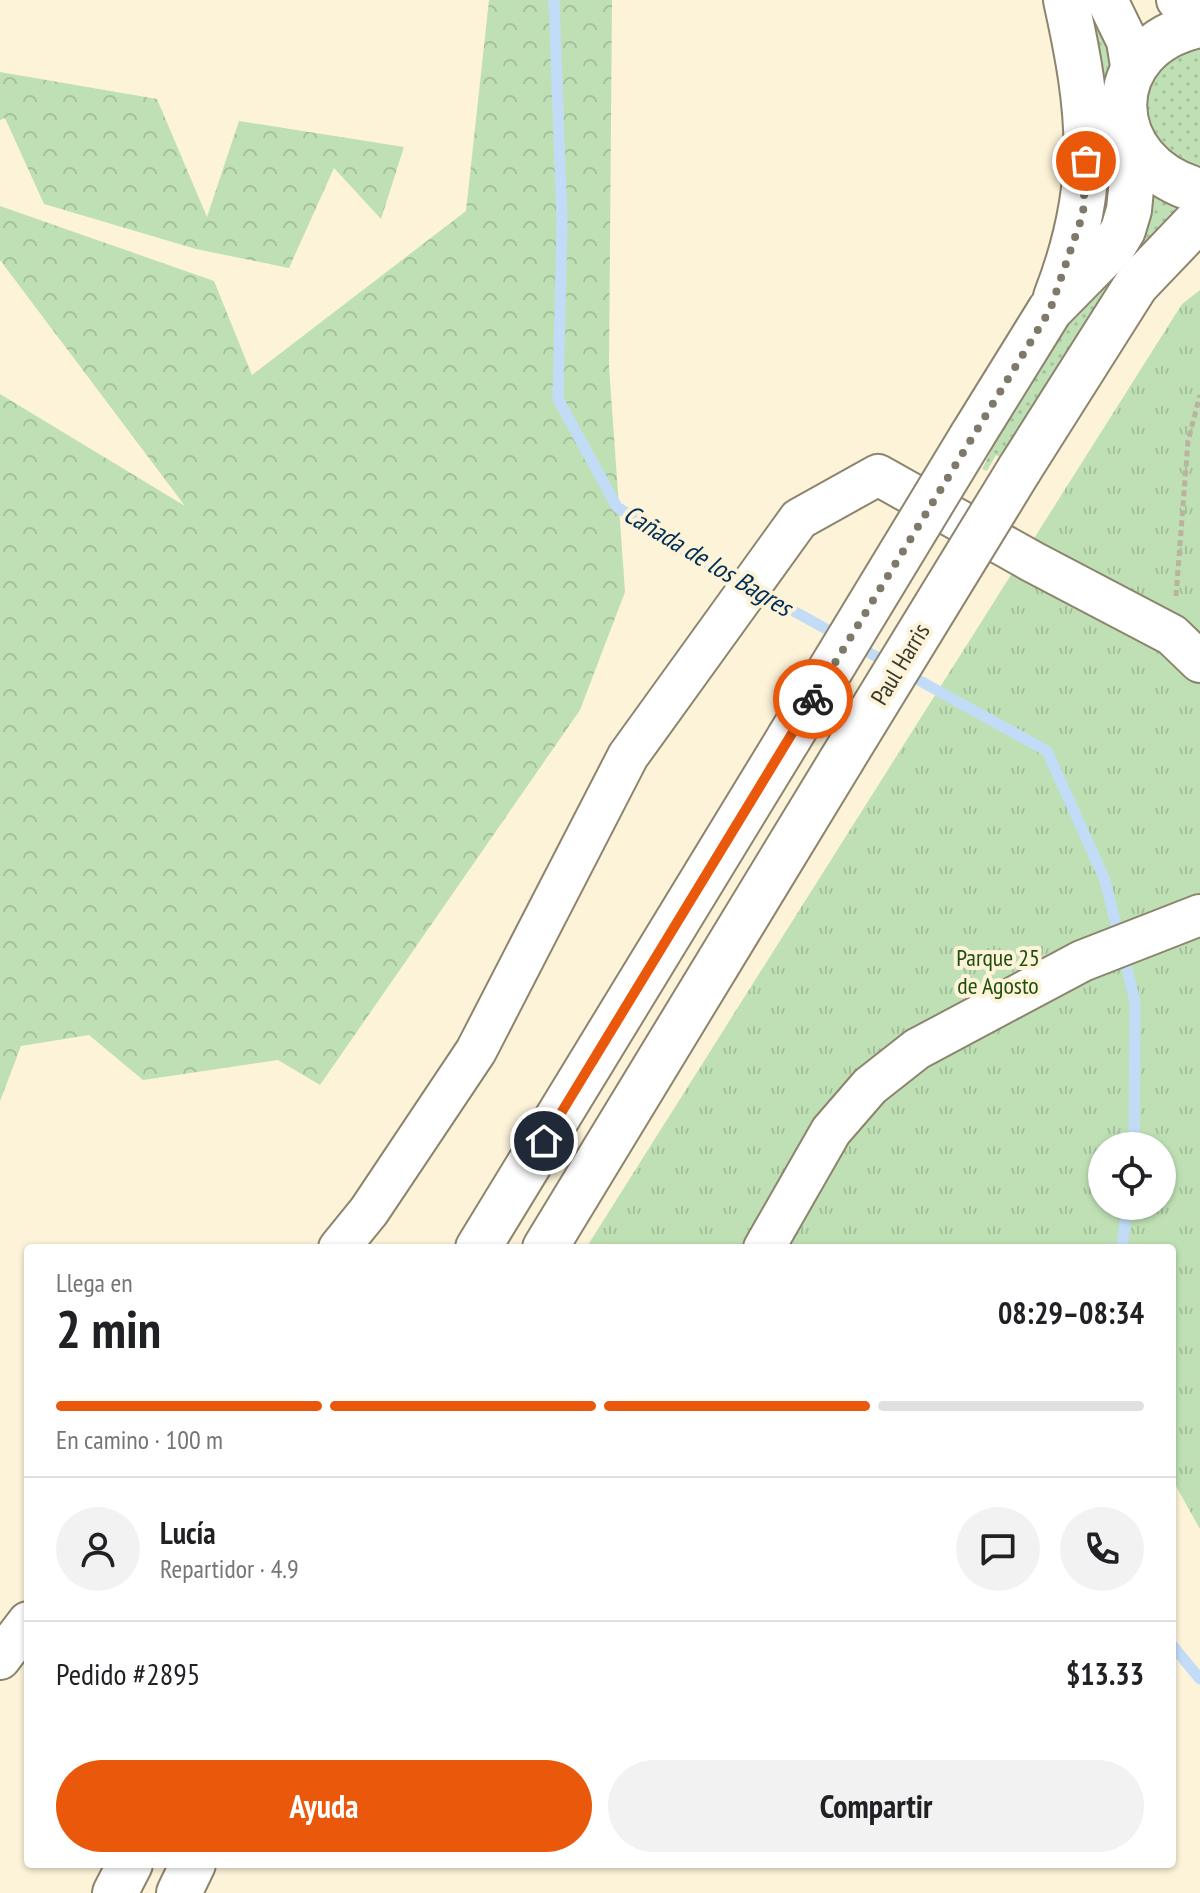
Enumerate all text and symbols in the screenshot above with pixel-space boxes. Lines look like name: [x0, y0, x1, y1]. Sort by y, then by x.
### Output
pin: [1052, 127, 1120, 195]
icon: bag: [1064, 139, 1108, 183]
water label: Cañada de los Bagres: [618, 497, 800, 624]
street label: Paul Harris: [864, 618, 936, 710]
courier: [773, 659, 853, 739]
icon: bike: [791, 677, 835, 721]
park label: Parque 25 de Agosto: [956, 942, 1040, 1001]
pin: [510, 1107, 578, 1175]
icon: home: [522, 1119, 566, 1163]
map controls: [1088, 1132, 1176, 1220]
button: locate: [1088, 1132, 1176, 1220]
text: Llega en: [56, 1266, 133, 1299]
text: 08:29–08:34: [998, 1293, 1144, 1332]
text: 2 min: [56, 1295, 161, 1362]
text: En camino · 100 m: [56, 1423, 223, 1456]
button: person: [56, 1507, 140, 1591]
button: chat: [956, 1507, 1040, 1591]
button: phone: [1060, 1507, 1144, 1591]
text: Lucía: [160, 1513, 216, 1552]
text: Repartidor · 4.9: [160, 1552, 299, 1585]
text: Pedido #2895: [56, 1654, 200, 1693]
text: $13.33: [1066, 1654, 1144, 1693]
button: Ayuda: [56, 1760, 592, 1852]
button: Compartir: [608, 1760, 1144, 1852]

